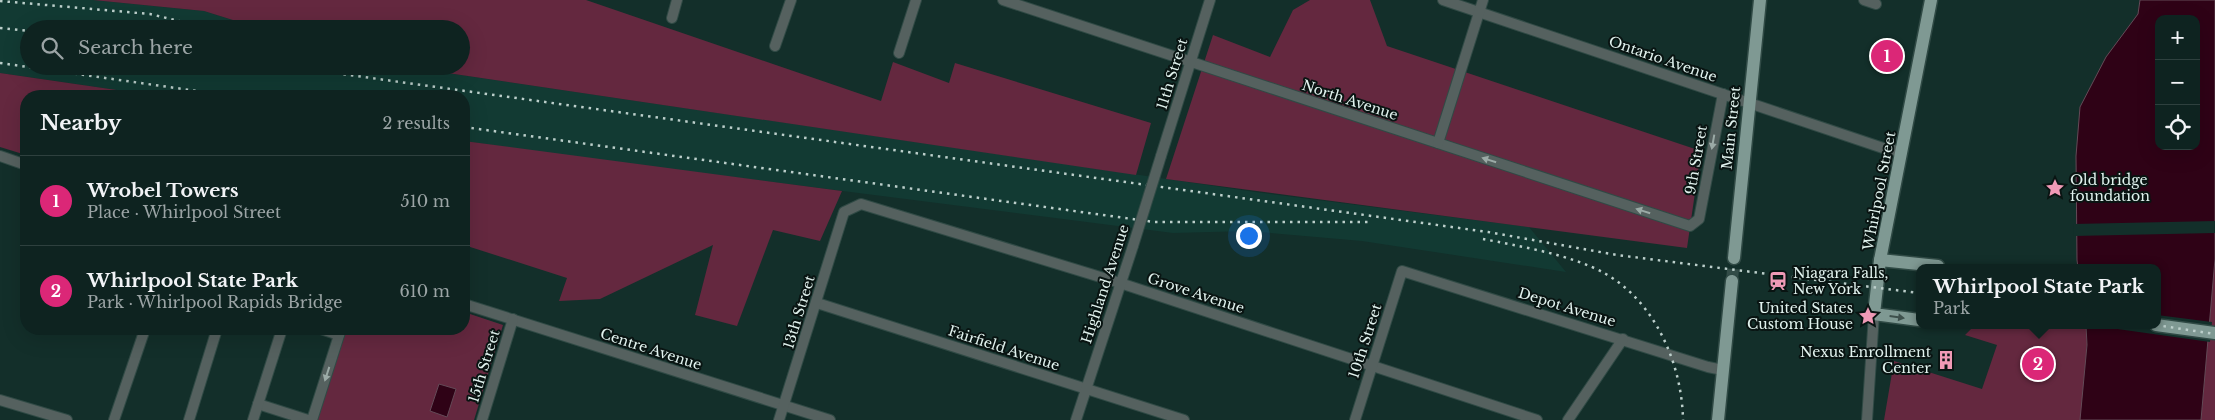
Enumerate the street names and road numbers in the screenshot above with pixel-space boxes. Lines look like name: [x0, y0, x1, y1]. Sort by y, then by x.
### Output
street label: Ontario Avenue: [1606, 32, 1720, 86]
street label: 11th Street: [1153, 36, 1192, 112]
street label: North Avenue: [1300, 76, 1400, 124]
street label: Main Street: [1718, 85, 1744, 171]
street label: 9th Street: [1681, 123, 1711, 196]
street label: Whirlpool Street: [1858, 129, 1899, 253]
street label: Highland Avenue: [1077, 222, 1133, 346]
street label: Grove Avenue: [1145, 269, 1247, 317]
street label: 13th Street: [779, 272, 819, 351]
street label: Depot Avenue: [1516, 284, 1618, 330]
street label: 10th Street: [1344, 301, 1386, 381]
street label: Fairfield Avenue: [946, 322, 1062, 374]
street label: Centre Avenue: [598, 324, 704, 374]
street label: 15th Street: [464, 327, 504, 405]

